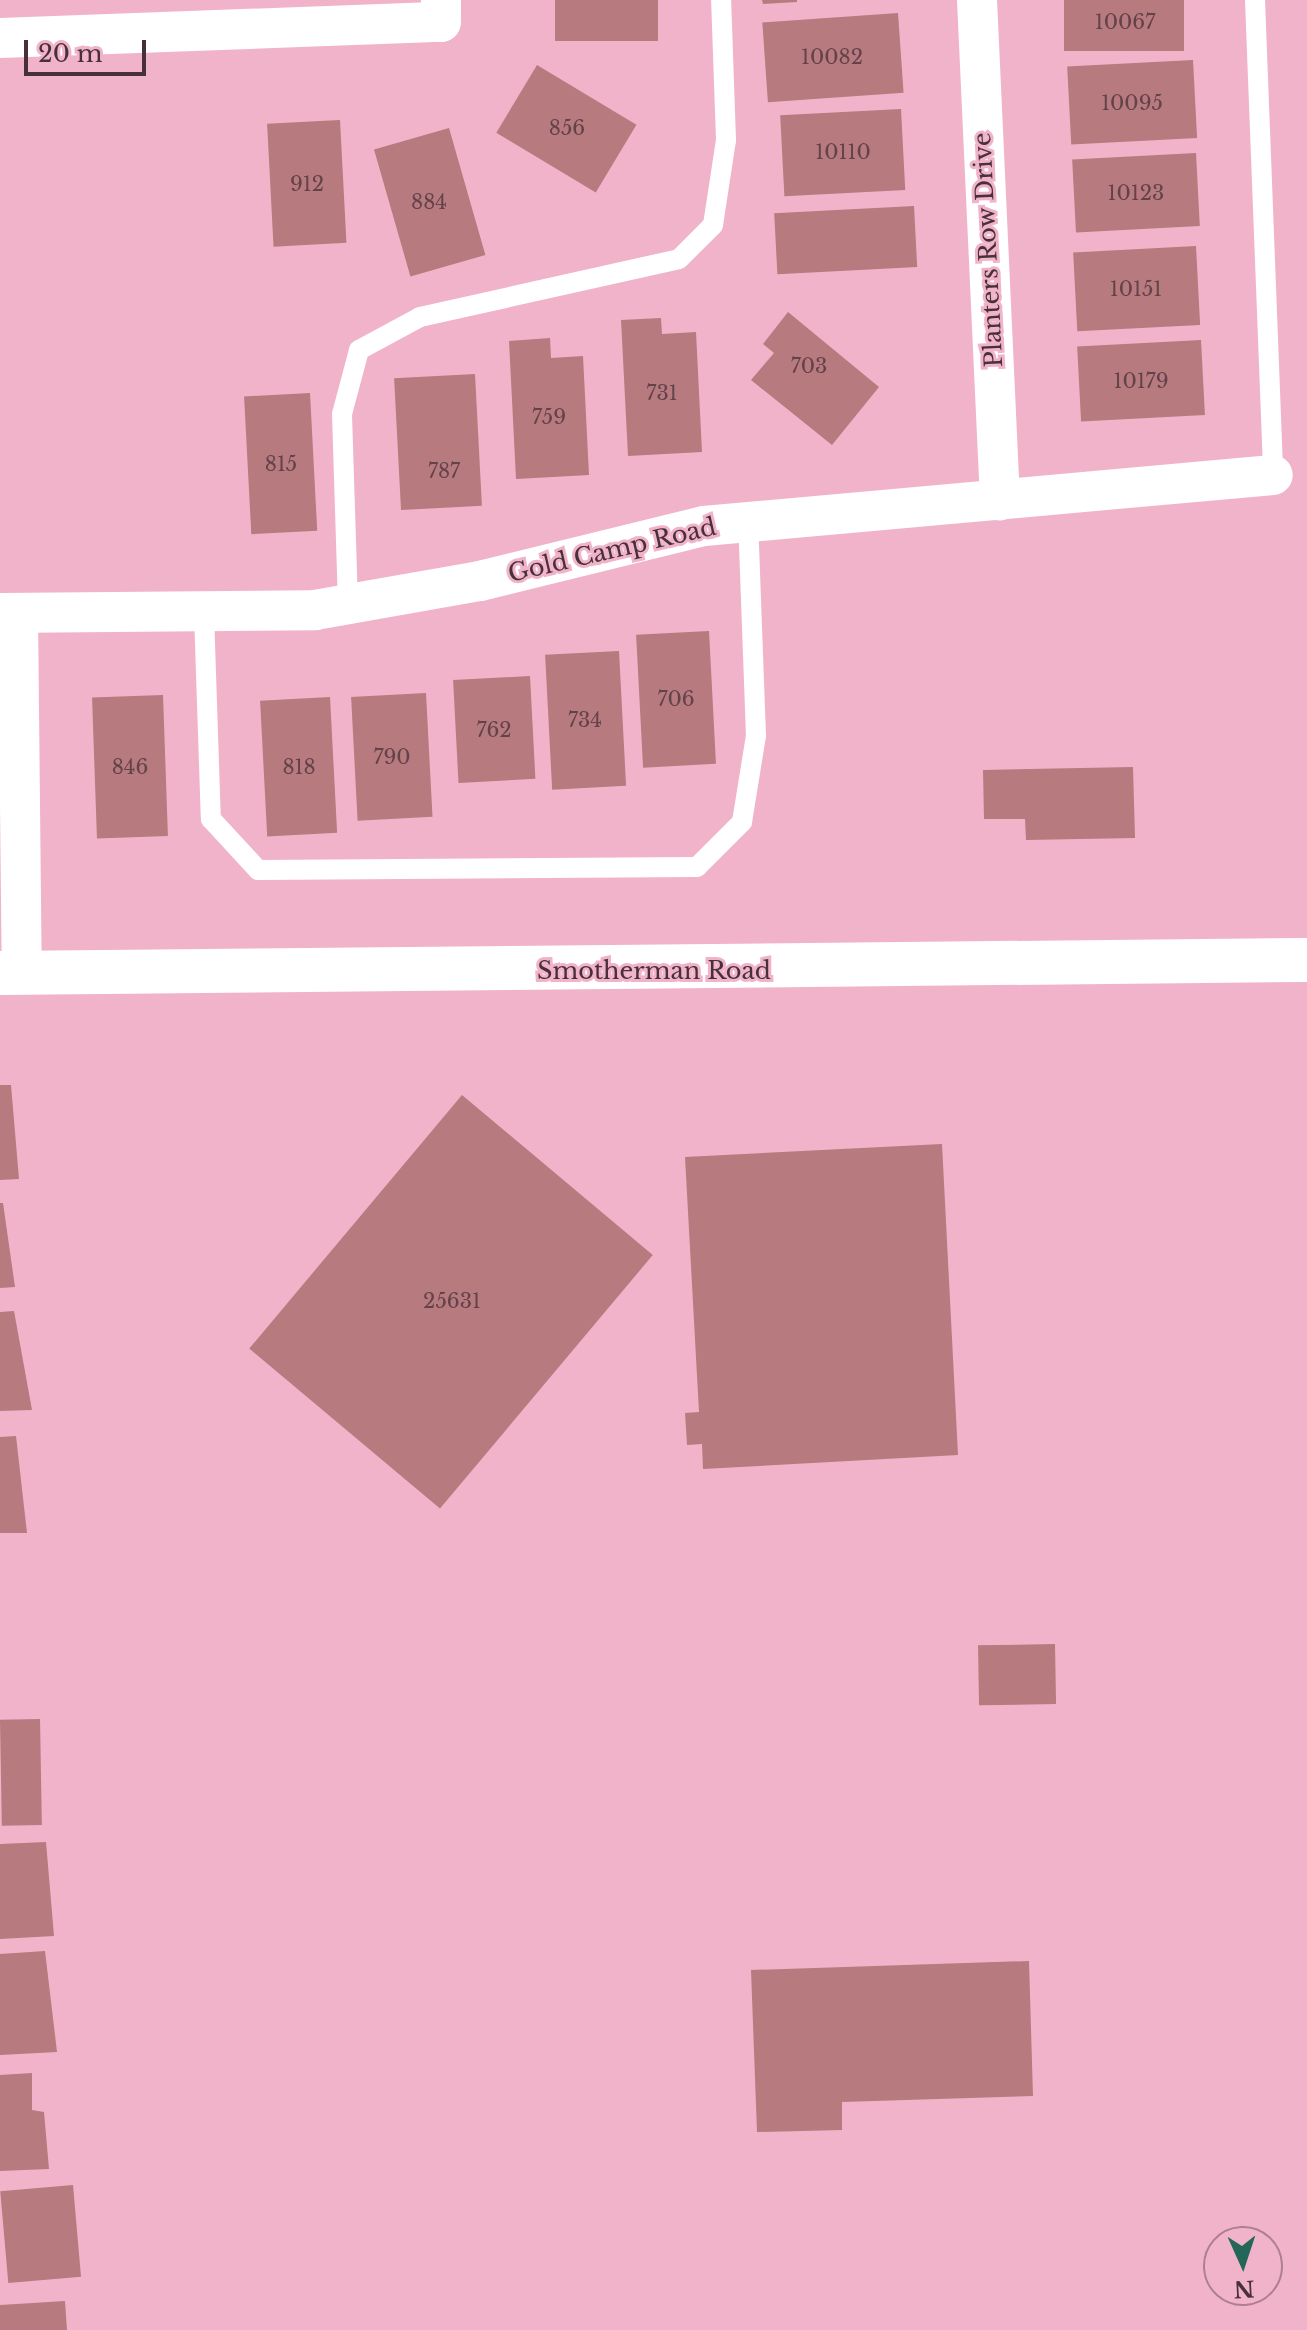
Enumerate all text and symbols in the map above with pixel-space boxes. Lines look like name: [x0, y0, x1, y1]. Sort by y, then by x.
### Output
house number: 10067: [1095, 10, 1155, 34]
scale bar: [28, 24, 150, 74]
text: 20 m: [38, 39, 103, 68]
house number: 10082: [801, 45, 863, 69]
house number: 10095: [1101, 91, 1163, 115]
house number: 856: [549, 116, 585, 140]
street label: Planters Row Drive: [967, 131, 1009, 369]
house number: 10110: [815, 140, 871, 164]
house number: 912: [290, 172, 324, 196]
house number: 10123: [1108, 181, 1164, 205]
house number: 884: [411, 190, 447, 214]
house number: 10151: [1110, 277, 1162, 301]
house number: 703: [791, 354, 827, 378]
house number: 10179: [1113, 369, 1169, 393]
house number: 731: [646, 381, 678, 405]
house number: 759: [532, 405, 566, 429]
house number: 815: [265, 452, 297, 476]
house number: 787: [428, 459, 460, 483]
street label: Gold Camp Road: [505, 512, 719, 588]
house number: 706: [657, 687, 695, 711]
house number: 734: [568, 708, 602, 732]
house number: 762: [476, 718, 512, 742]
house number: 790: [373, 745, 411, 769]
house number: 846: [112, 755, 148, 779]
house number: 818: [282, 755, 316, 779]
street label: Smotherman Road: [537, 957, 771, 985]
house number: 25631: [423, 1289, 481, 1313]
north arrow: [1203, 2226, 1283, 2306]
text: N: [1233, 2274, 1255, 2302]

